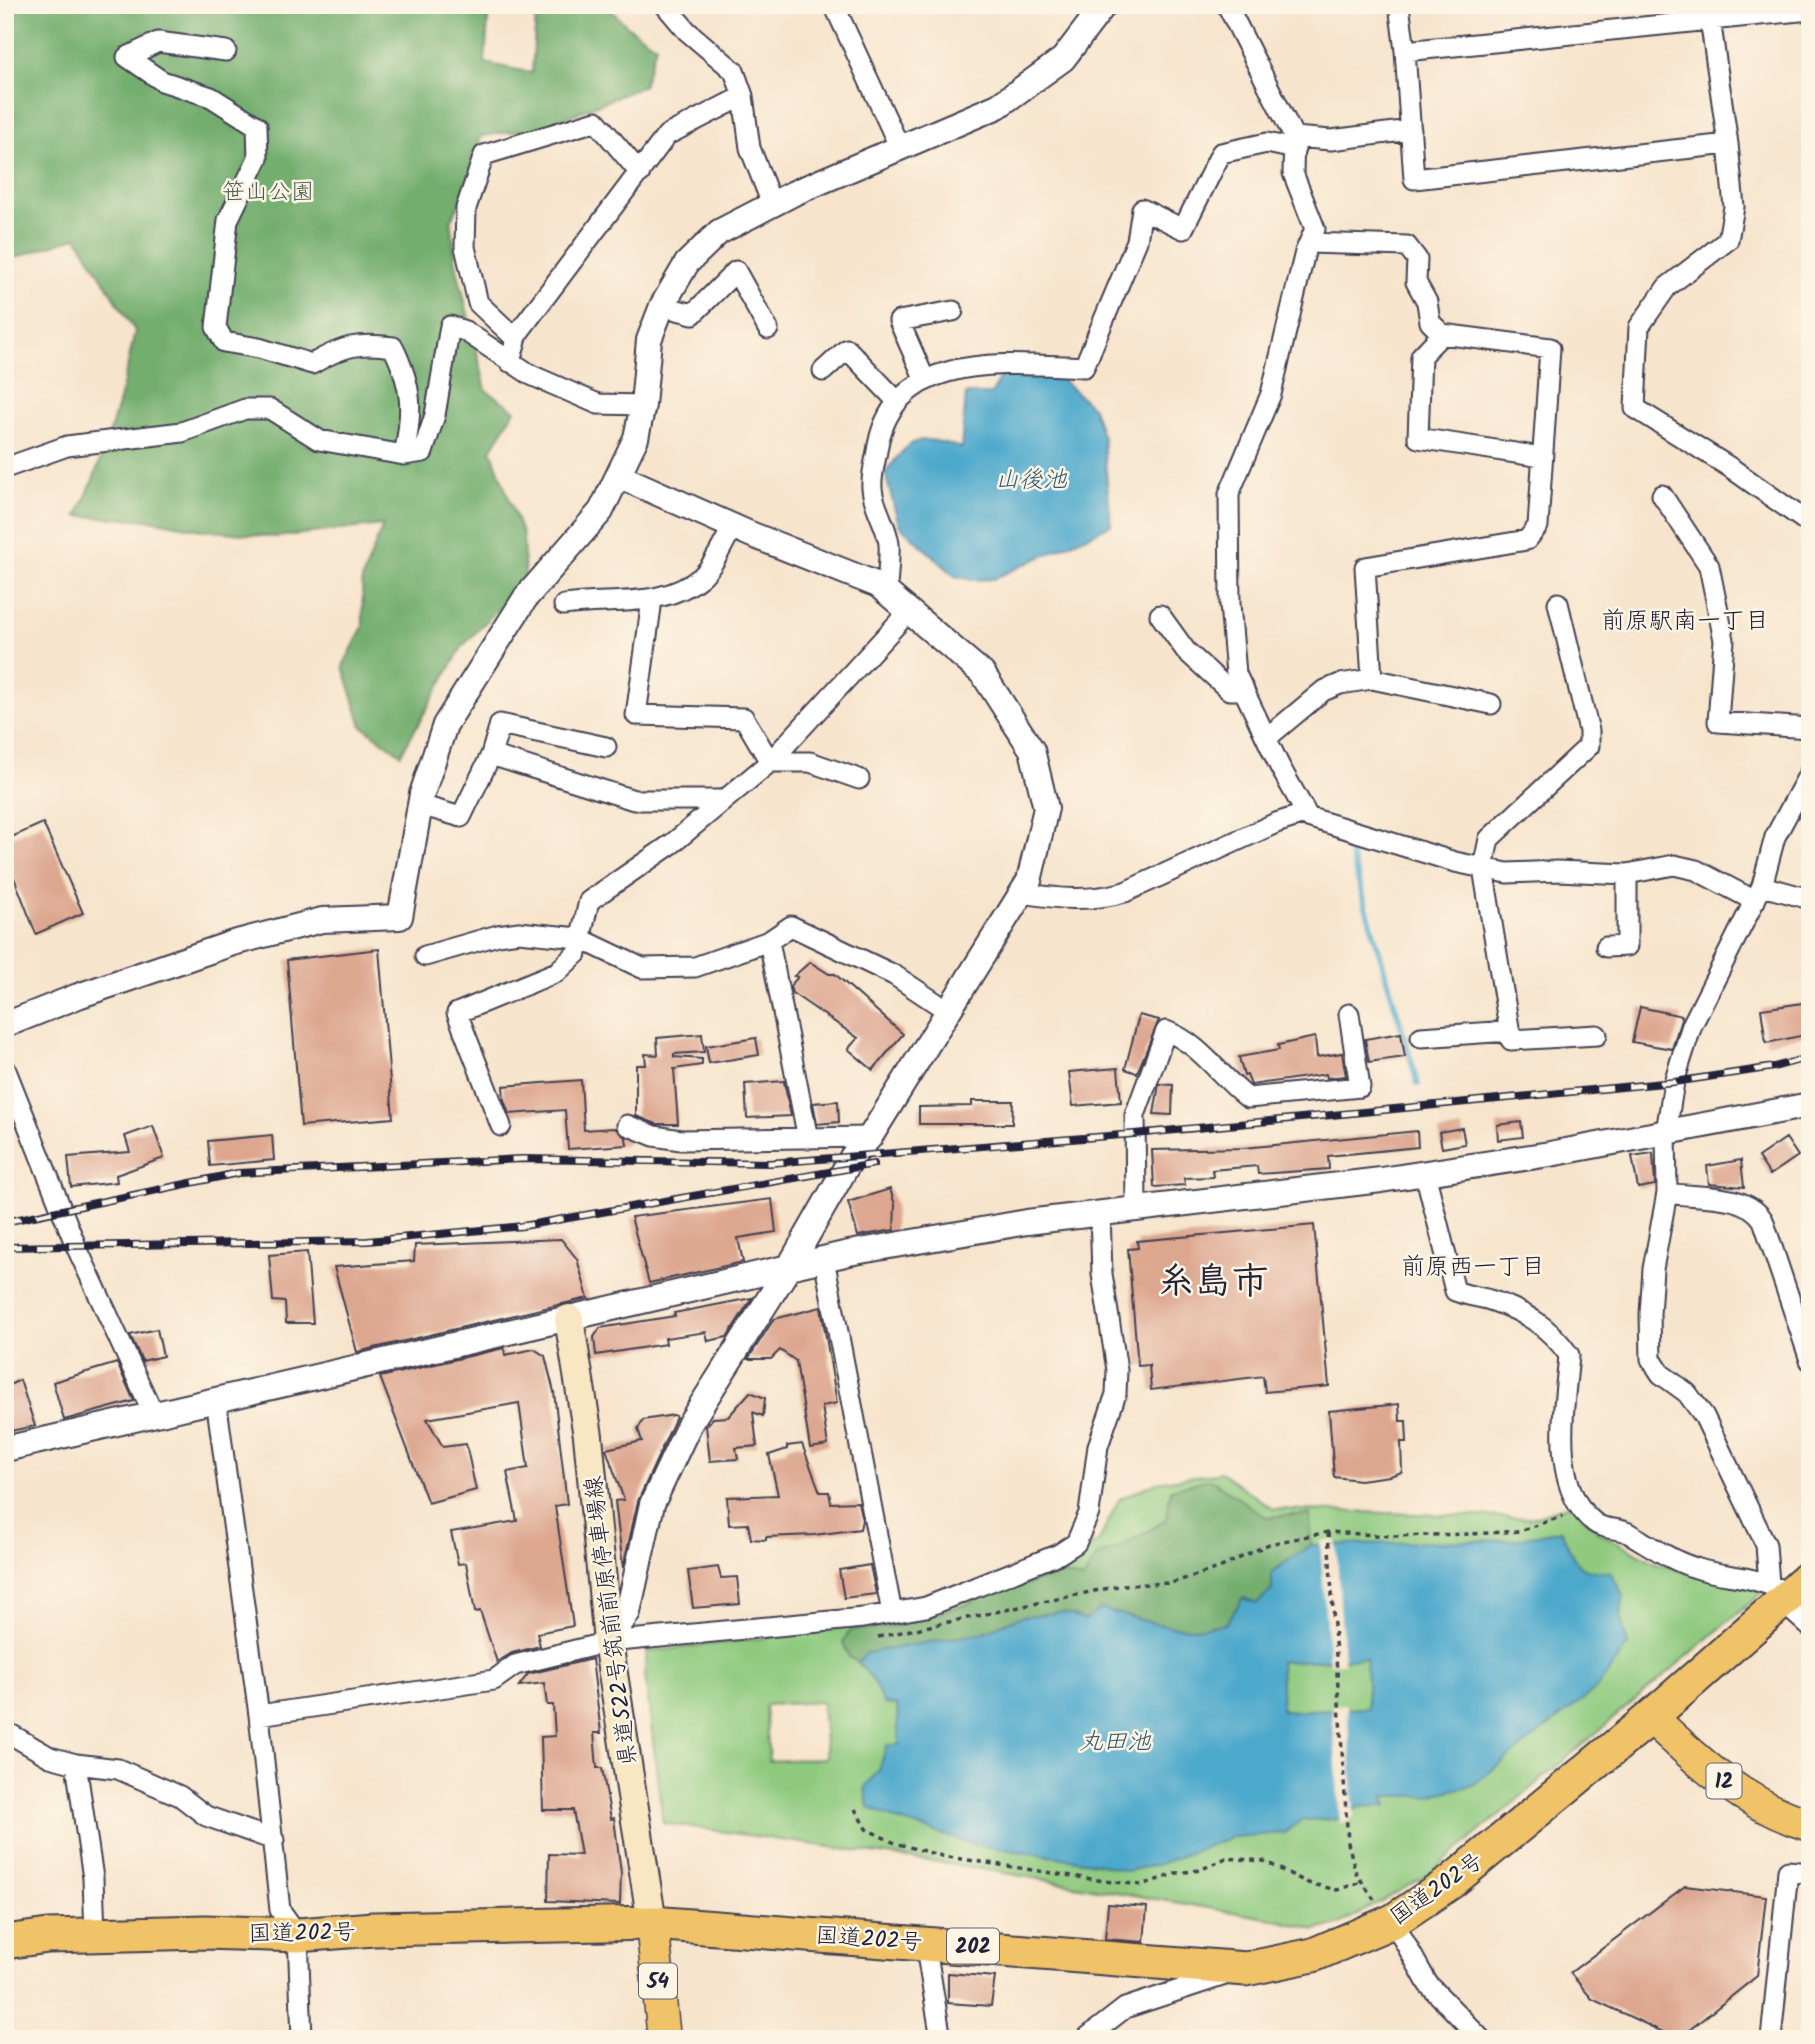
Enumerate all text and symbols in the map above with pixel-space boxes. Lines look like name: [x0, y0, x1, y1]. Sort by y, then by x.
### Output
park label: 笹山公園: [222, 175, 314, 211]
water label: 山後池: [995, 461, 1068, 500]
district label: 前原駅南一丁目: [1601, 602, 1769, 641]
district label: 前原西一丁目: [1401, 1248, 1545, 1287]
district label: 糸島市: [1158, 1254, 1269, 1313]
street label: 県道522号筑前前原停車場線: [576, 1474, 648, 1768]
water label: 丸田池: [1079, 1723, 1152, 1762]
road number: 12: [1706, 1764, 1742, 1798]
street label: 国道202号: [1383, 1844, 1491, 1935]
street label: 国道202号: [248, 1915, 356, 1953]
street label: 国道202号: [814, 1918, 924, 1962]
road number: 202: [947, 1928, 999, 1964]
road number: 54: [639, 1964, 677, 1998]

